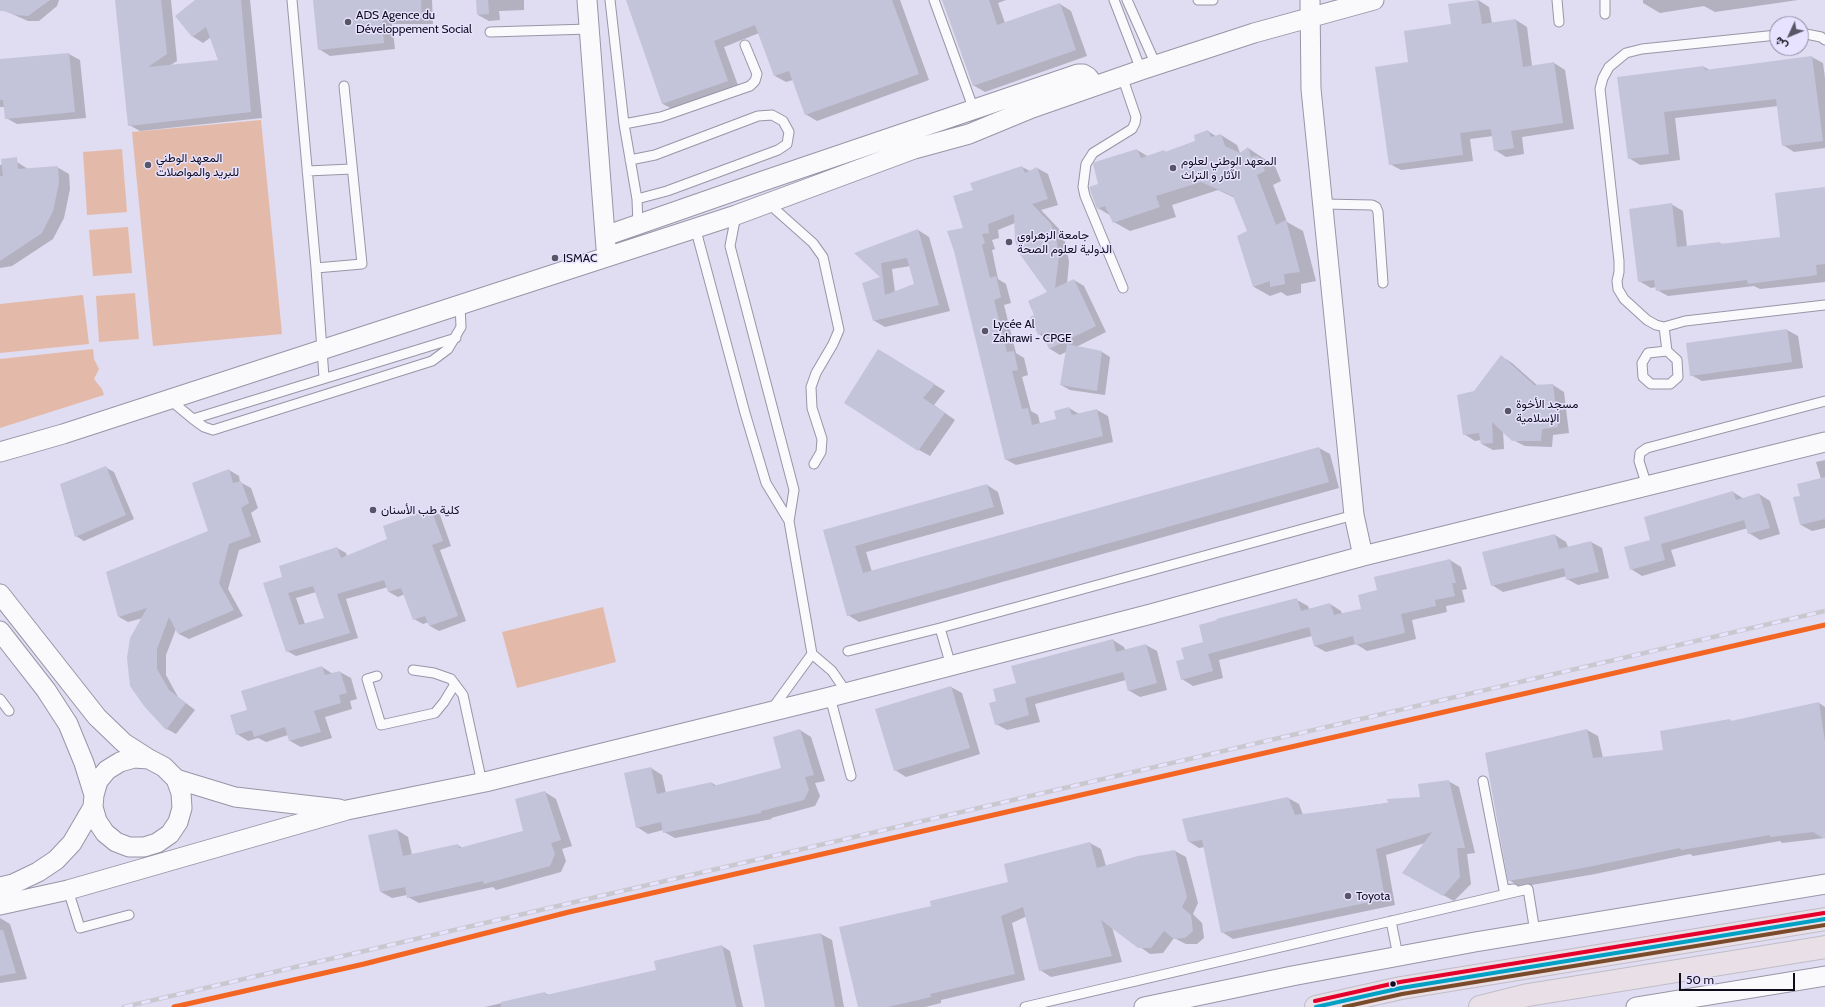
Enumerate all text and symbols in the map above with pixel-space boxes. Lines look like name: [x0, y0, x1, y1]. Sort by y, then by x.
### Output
place label: ADS Agence du Développement Social: [356, 8, 472, 36]
north arrow: [1769, 16, 1809, 56]
marker: ADS Agence du Développement Social: [343, 17, 353, 27]
text: ش: [1771, 34, 1791, 53]
place label: المعهد الوطني للبريد والمواصلات: [156, 151, 239, 179]
place label: المعهد الوطني لعلوم الآثار و التراث: [1181, 154, 1277, 182]
marker: المعهد الوطني للبريد والمواصلات: [143, 160, 153, 170]
marker: المعهد الوطني لعلوم الآثار و التراث: [1168, 163, 1178, 173]
place label: جامعة الزهراوي الدولية لعلوم الصحة: [1017, 228, 1112, 256]
marker: جامعة الزهراوي الدولية لعلوم الصحة: [1004, 237, 1014, 247]
place label: ISMAC: [563, 251, 597, 265]
marker: ISMAC: [550, 253, 560, 263]
place label: Lycée Al Zahrawi - CPGE: [993, 317, 1072, 345]
marker: Lycée Al Zahrawi - CPGE: [980, 326, 990, 336]
place label: مسجد الأخوة الإسلامية: [1516, 397, 1578, 425]
marker: مسجد الأخوة الإسلامية: [1503, 406, 1513, 416]
place label: كلية طب الأسنان: [381, 503, 459, 517]
marker: كلية طب الأسنان: [368, 505, 378, 515]
place label: Toyota: [1356, 889, 1390, 903]
marker: Toyota: [1343, 891, 1353, 901]
scale bar: [1681, 965, 1797, 991]
text: 50 m: [1686, 972, 1714, 987]
unlabelled marker: [1388, 979, 1398, 989]

